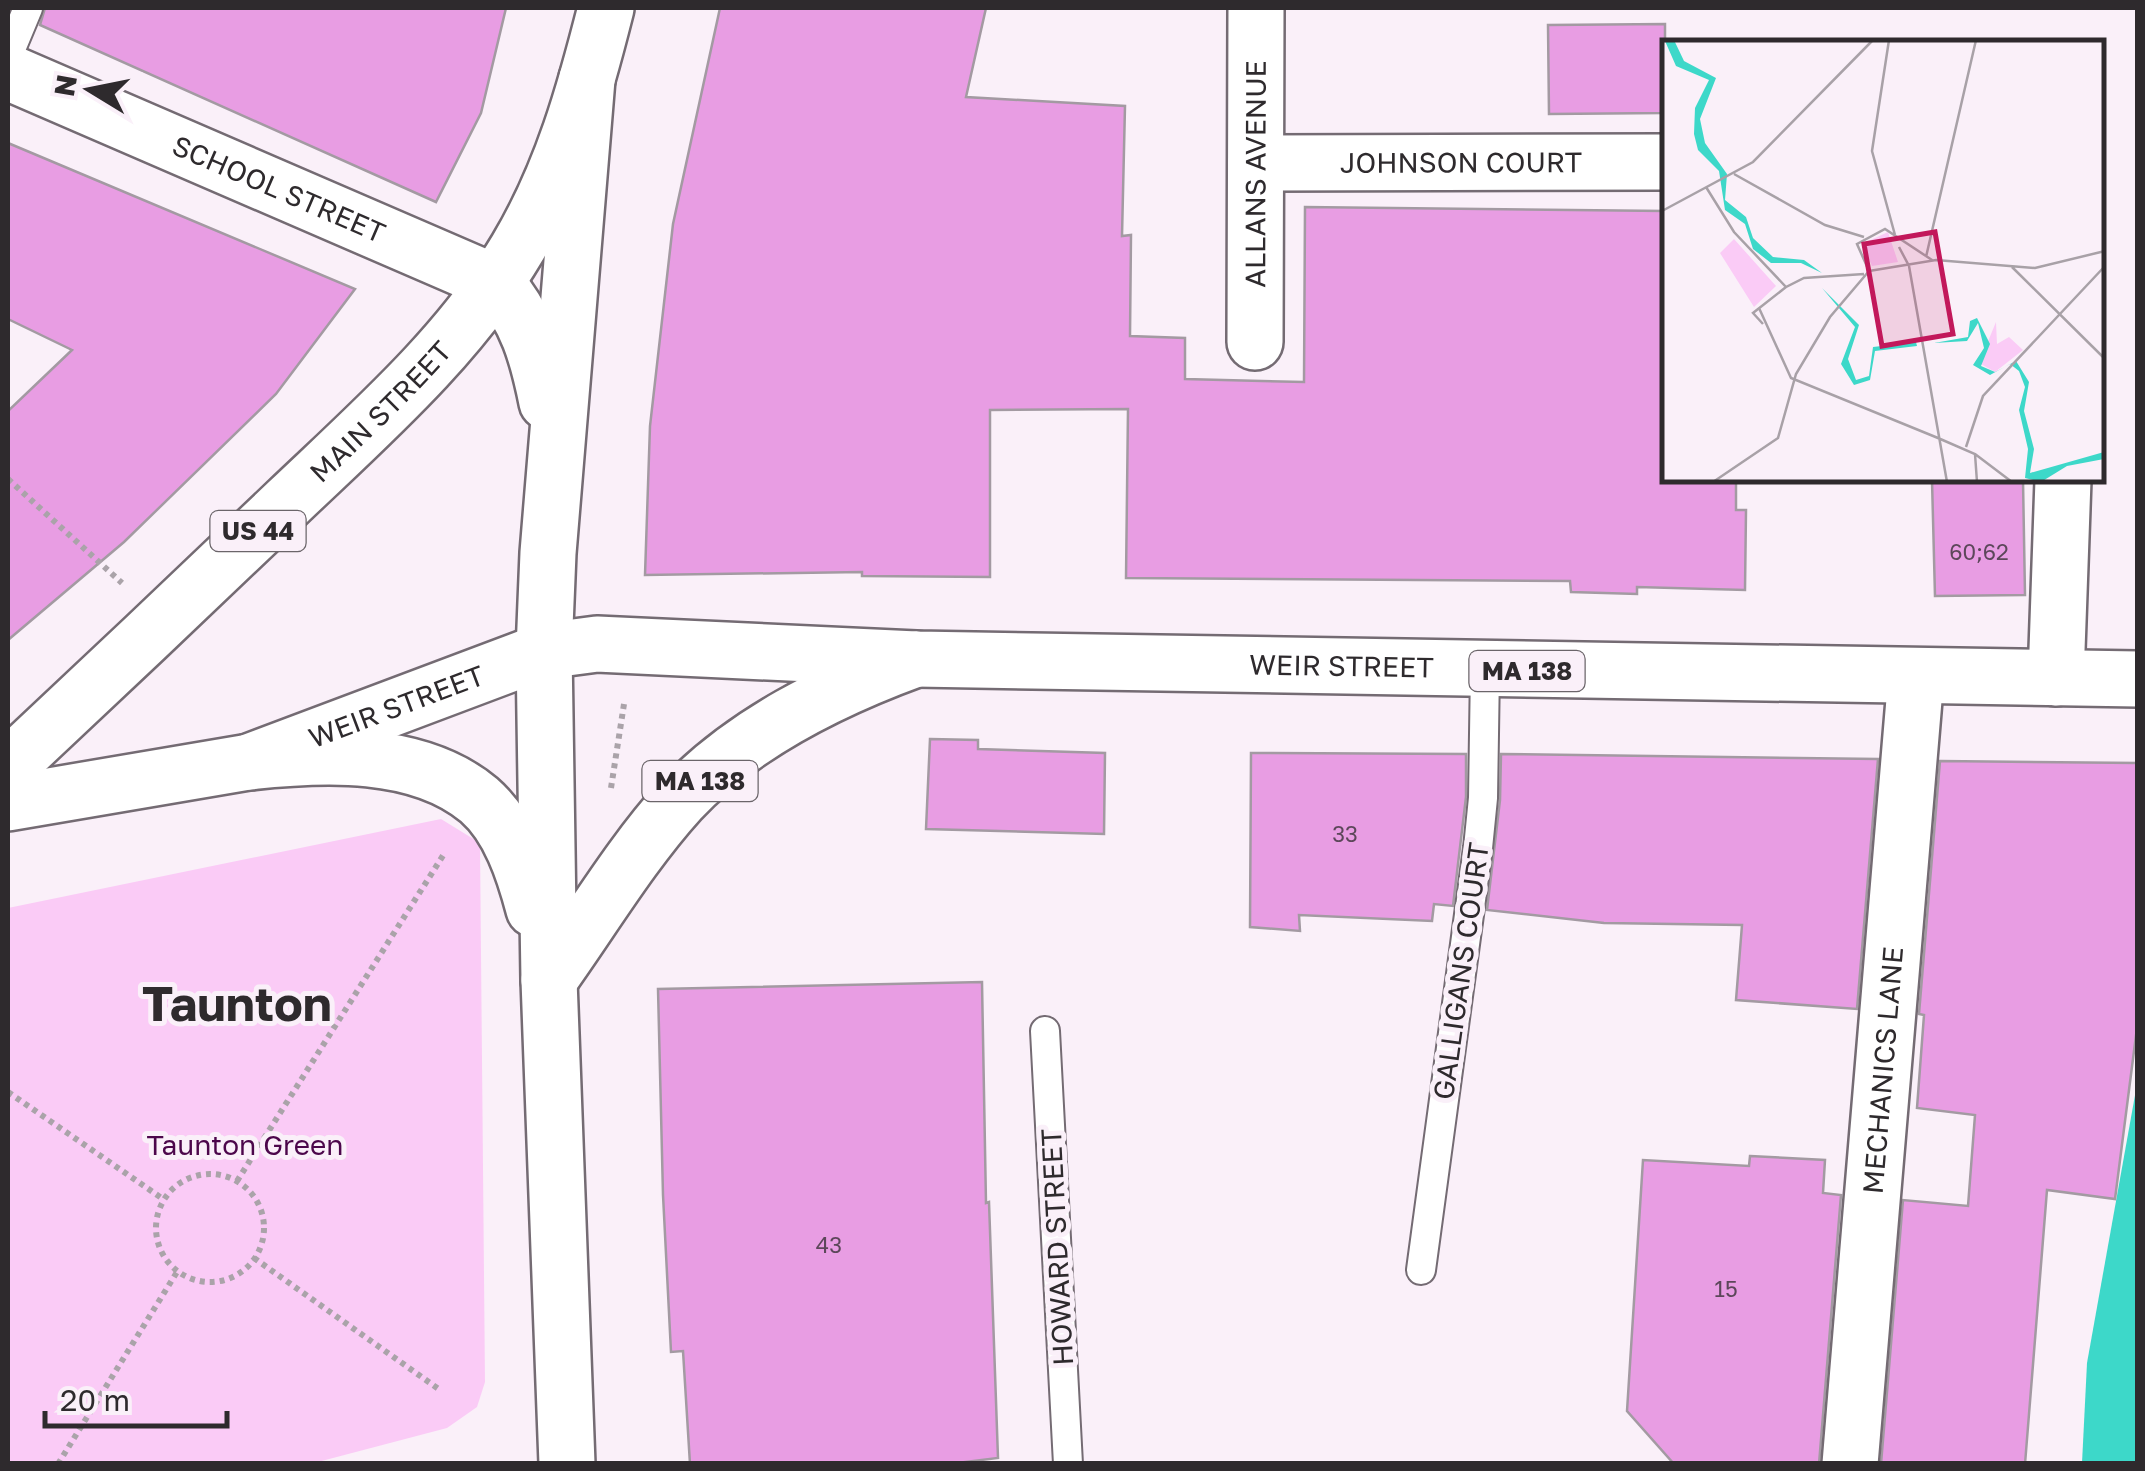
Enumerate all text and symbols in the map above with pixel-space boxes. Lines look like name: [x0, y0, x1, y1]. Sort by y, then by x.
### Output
north arrow: [40, 40, 140, 140]
inset map: [1662, 40, 2105, 482]
street label: ALLANS AVENUE: [1238, 60, 1272, 288]
text: N: [47, 72, 83, 99]
street label: SCHOOL STREET: [168, 128, 390, 249]
street label: JOHNSON COURT: [1340, 145, 1582, 179]
street label: MAIN STREET: [303, 334, 458, 489]
road number: US 44: [210, 511, 306, 551]
house number: 60;62: [1949, 538, 2009, 565]
street label: WEIR STREET: [1249, 647, 1434, 683]
road number: MA 138: [1470, 651, 1584, 691]
street label: WEIR STREET: [304, 658, 489, 754]
road number: MA 138: [642, 761, 758, 801]
house number: 33: [1332, 820, 1358, 847]
street label: GALLIGANS COURT: [1426, 840, 1495, 1102]
street label: MECHANICS LANE: [1856, 945, 1909, 1195]
district label: Taunton: [142, 974, 332, 1032]
park label: Taunton Green: [147, 1128, 343, 1161]
street label: HOWARD STREET: [1034, 1128, 1079, 1366]
house number: 43: [816, 1231, 842, 1258]
house number: 15: [1714, 1275, 1738, 1302]
scale bar: [45, 1366, 228, 1428]
text: 20 m: [60, 1382, 130, 1418]

